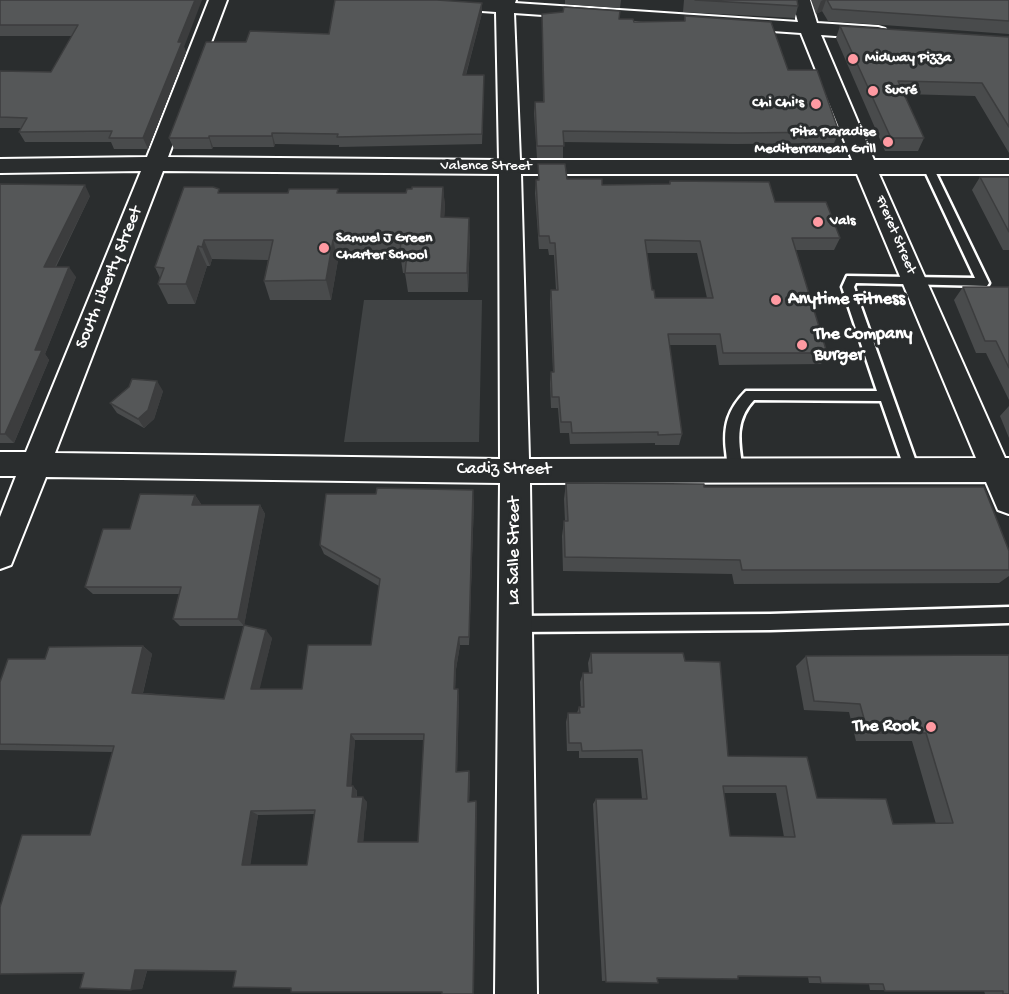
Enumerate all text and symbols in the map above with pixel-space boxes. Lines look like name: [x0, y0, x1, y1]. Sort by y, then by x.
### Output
place label: Midway Pizza: [865, 50, 951, 68]
marker: Midway Pizza: [846, 52, 860, 66]
place label: Sucré: [885, 82, 917, 100]
marker: Sucré: [866, 84, 880, 98]
place label: Chi Chi's: [752, 95, 804, 113]
marker: Chi Chi's: [809, 97, 823, 111]
place label: Pita Paradise Mediterranean Grill: [754, 124, 876, 159]
marker: Pita Paradise Mediterranean Grill: [881, 135, 895, 149]
street label: Valence Street: [440, 158, 532, 176]
street label: Freret Street: [870, 193, 920, 277]
street label: South Liberty Street: [72, 204, 148, 352]
place label: Vals: [830, 213, 855, 231]
marker: Vals: [811, 215, 825, 229]
place label: Samuel J Green Charter School: [336, 230, 432, 265]
marker: Samuel J Green Charter School: [317, 241, 331, 255]
place label: Anytime Fitness: [788, 289, 905, 311]
marker: Anytime Fitness: [769, 293, 783, 307]
place label: The Company Burger: [814, 324, 912, 366]
marker: The Company Burger: [795, 338, 809, 352]
street label: Cadiz Street: [457, 459, 551, 481]
street label: La Salle Street: [504, 497, 526, 605]
place label: The Rook: [853, 716, 919, 738]
marker: The Rook: [924, 720, 938, 734]

